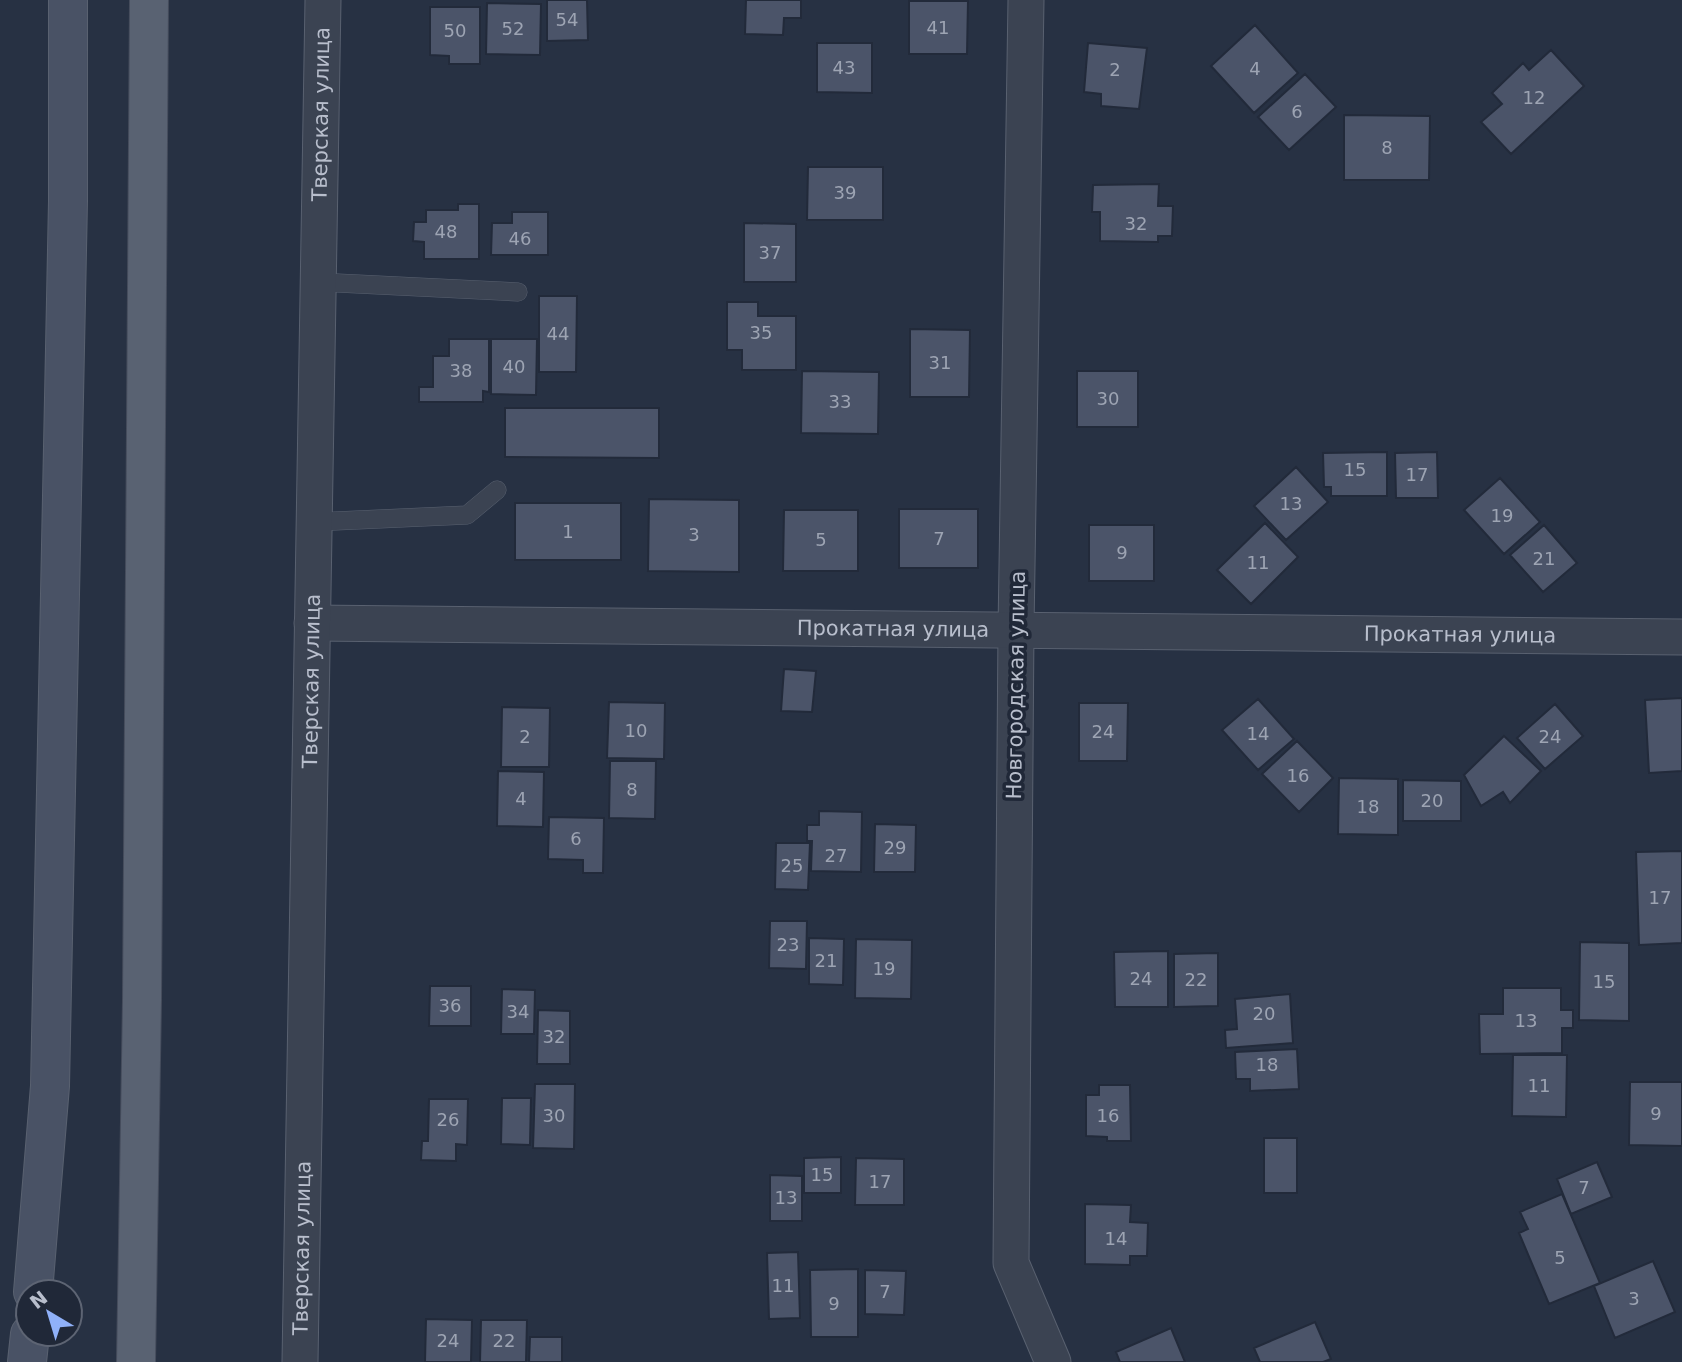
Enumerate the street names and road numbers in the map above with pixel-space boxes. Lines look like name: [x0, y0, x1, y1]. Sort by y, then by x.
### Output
street label: Тверская улица: [308, 27, 335, 203]
street label: Новгородская улица: [1002, 570, 1030, 800]
street label: Тверская улица: [298, 594, 325, 770]
street label: Прокатная улица: [797, 616, 989, 642]
street label: Прокатная улица: [1364, 622, 1556, 648]
street label: Тверская улица: [288, 1161, 315, 1337]

